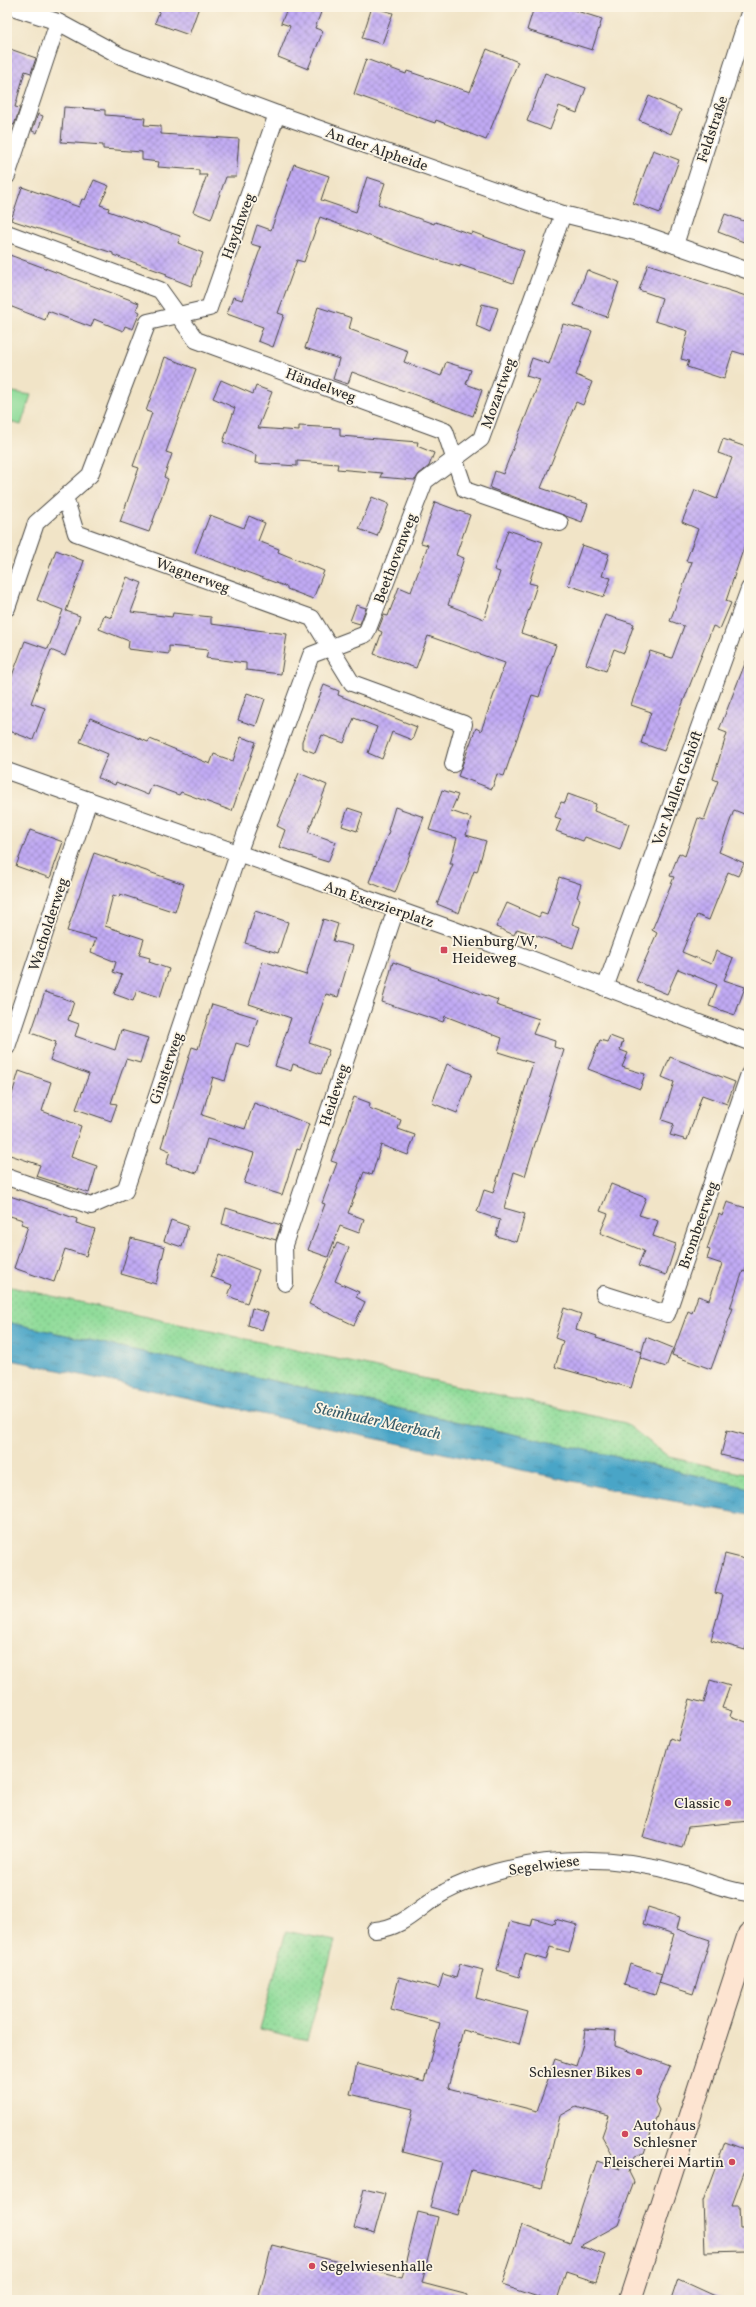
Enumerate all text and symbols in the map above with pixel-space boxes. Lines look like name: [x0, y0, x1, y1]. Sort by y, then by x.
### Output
street label: Feldstraße: [693, 93, 734, 166]
street label: An der Alpheide: [323, 123, 431, 178]
street label: Haydnweg: [218, 190, 261, 263]
street label: Mozartweg: [477, 355, 522, 432]
street label: Händelweg: [282, 364, 359, 409]
street label: Beethovenweg: [370, 510, 423, 607]
street label: Wagnerweg: [152, 553, 233, 600]
street label: Vor Mallen Gehöft: [648, 728, 709, 849]
street label: Wacholderweg: [24, 875, 75, 974]
street label: Am Exerzierplatz: [321, 877, 436, 934]
place label: Nienburg/W, Heideweg: [452, 932, 538, 970]
marker: Nienburg/W, Heideweg: [439, 945, 449, 955]
street label: Ginsterweg: [145, 1029, 190, 1108]
street label: Heideweg: [315, 1061, 355, 1129]
street label: Brombeerweg: [675, 1178, 724, 1272]
water label: Steinhuder Meerbach: [312, 1398, 443, 1446]
place label: Classic: [674, 1794, 720, 1815]
marker: Classic: [723, 1798, 733, 1808]
street label: Segelwiese: [507, 1851, 581, 1882]
place label: Schlesner Bikes: [529, 2063, 631, 2084]
marker: Schlesner Bikes: [634, 2067, 644, 2077]
place label: Autohaus Schlesner: [633, 2116, 697, 2154]
marker: Autohaus Schlesner: [620, 2129, 630, 2139]
place label: Fleischerei Martin: [603, 2153, 724, 2174]
marker: Fleischerei Martin: [727, 2157, 737, 2167]
place label: Segelwiesenhalle: [320, 2257, 433, 2278]
marker: Segelwiesenhalle: [307, 2261, 317, 2271]

